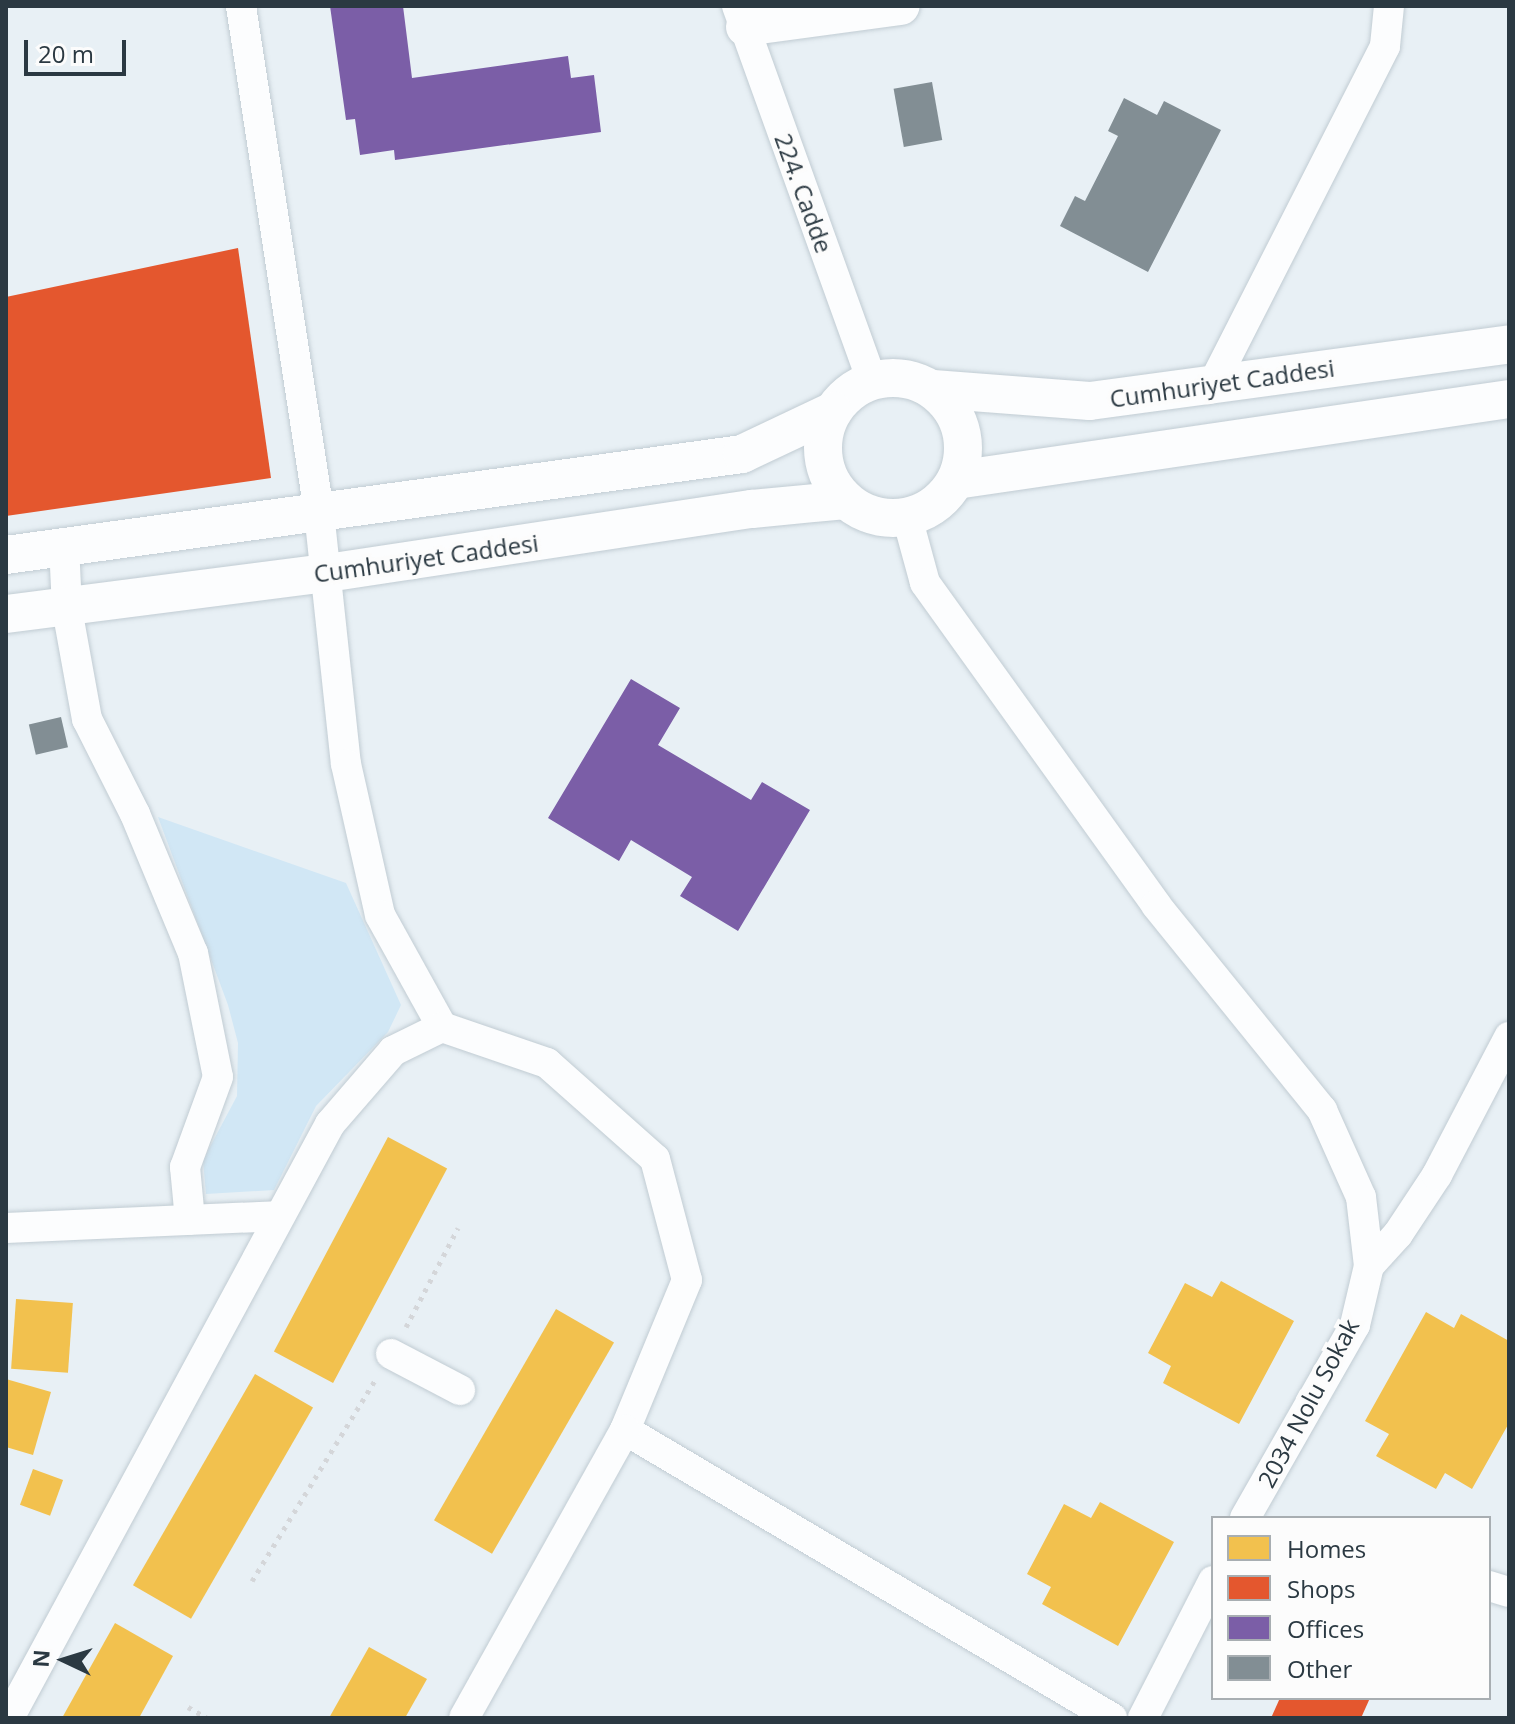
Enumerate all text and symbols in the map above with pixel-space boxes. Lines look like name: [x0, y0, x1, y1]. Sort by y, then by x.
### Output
scale bar: [28, 24, 130, 74]
text: 20 m: [38, 37, 94, 70]
street label: 224. Cadde: [769, 129, 839, 257]
street label: Cumhuriyet Caddesi: [1108, 353, 1336, 413]
street label: Cumhuriyet Caddesi: [312, 528, 540, 588]
street label: 2034 Nolu Sokak: [1251, 1314, 1365, 1492]
legend: [1211, 1516, 1491, 1700]
text: Homes: [1287, 1532, 1366, 1565]
text: Shops: [1287, 1572, 1355, 1605]
text: Offices: [1287, 1612, 1364, 1645]
north arrow: [24, 1620, 104, 1700]
text: N: [24, 1648, 56, 1668]
text: Other: [1287, 1652, 1352, 1685]

